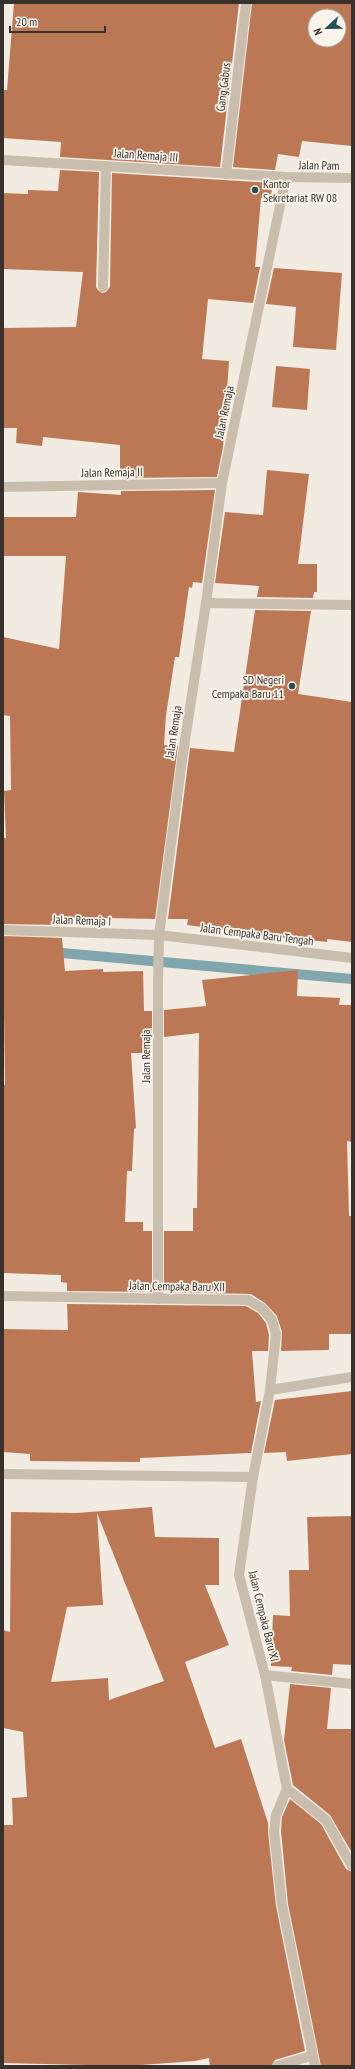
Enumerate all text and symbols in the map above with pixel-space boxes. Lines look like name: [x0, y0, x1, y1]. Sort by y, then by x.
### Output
scale bar: [10, 8, 105, 34]
north arrow: [307, 8, 347, 48]
text: 20 m: [16, 14, 37, 29]
text: N: [310, 26, 325, 37]
street label: Gang Gabus: [213, 62, 233, 112]
street label: Jalan Remaja III: [112, 145, 179, 165]
street label: Jalan Pam: [297, 157, 340, 173]
place label: Kantor Sekretariat RW 08: [263, 176, 337, 205]
marker: Kantor Sekretariat RW 08: [250, 185, 260, 195]
street label: Jalan Remaja: [211, 384, 237, 441]
street label: Jalan Remaja II: [80, 464, 143, 480]
place label: SD Negeri Cempaka Baru 11: [212, 672, 284, 701]
marker: SD Negeri Cempaka Baru 11: [287, 681, 297, 691]
street label: Jalan Remaja: [161, 704, 185, 761]
street label: Jalan Remaja I: [51, 911, 112, 929]
street label: Jalan Cempaka Baru Tengah: [199, 919, 314, 948]
street label: Jalan Remaja: [138, 1029, 153, 1084]
street label: Jalan Cempaka Baru XII: [128, 1278, 225, 1294]
street label: Jalan Cempaka Baru XI: [245, 1568, 283, 1663]

